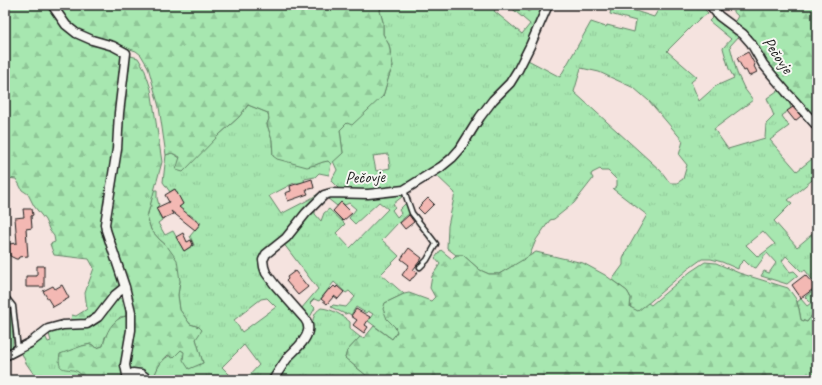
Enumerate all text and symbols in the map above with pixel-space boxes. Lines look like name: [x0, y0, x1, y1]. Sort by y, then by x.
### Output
street label: Pečovje: [758, 33, 799, 79]
street label: Pečovje: [345, 166, 387, 188]

